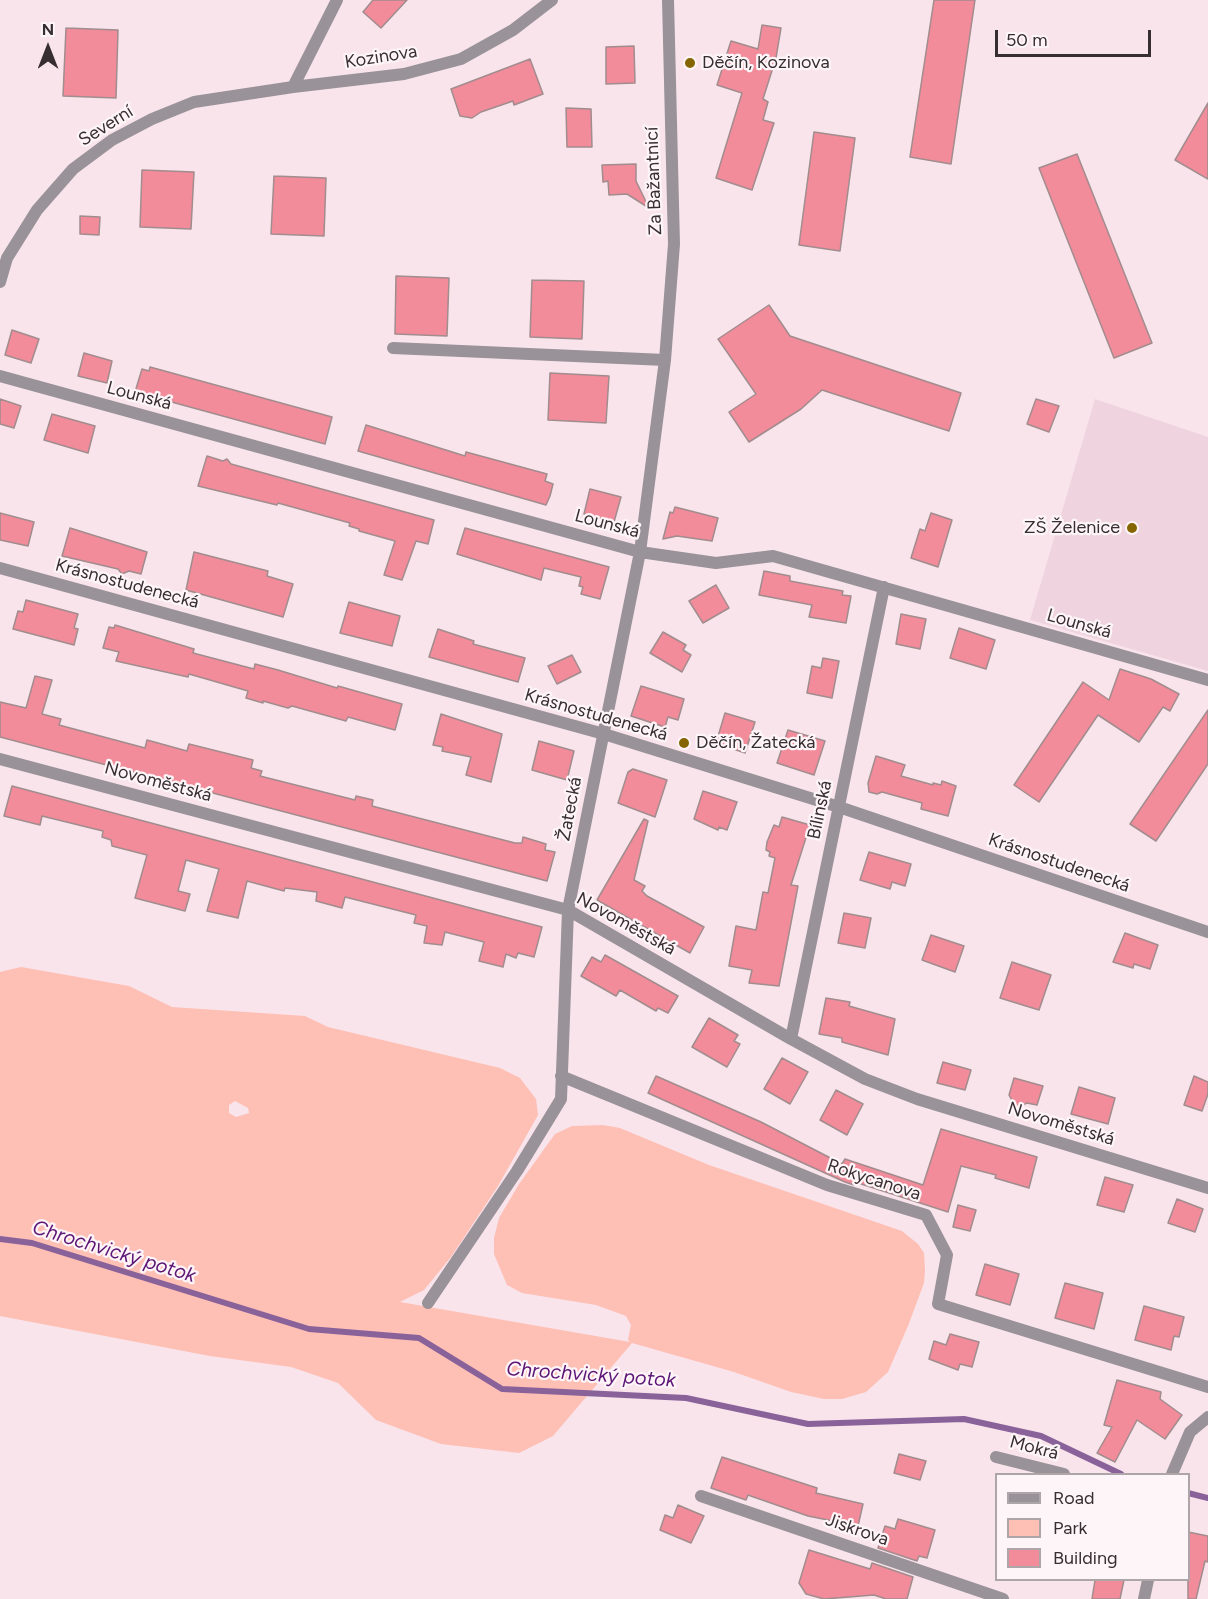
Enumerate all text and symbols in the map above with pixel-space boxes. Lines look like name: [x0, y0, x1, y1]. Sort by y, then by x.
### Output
north arrow: [18, 18, 78, 78]
scale bar: [998, 18, 1154, 56]
text: N: [42, 20, 54, 39]
text: 50 m: [1006, 29, 1048, 51]
street label: Kozinova: [343, 41, 419, 73]
place label: Děčín, Kozinova: [702, 52, 830, 74]
marker: Děčín, Kozinova: [683, 56, 697, 70]
street label: Severní: [75, 101, 137, 151]
street label: Za Bažantnicí: [641, 126, 667, 236]
street label: Lounská: [104, 377, 174, 415]
street label: Lounská: [572, 505, 642, 543]
place label: ZŠ Želenice: [1024, 517, 1120, 539]
marker: ZŠ Želenice: [1125, 521, 1139, 535]
street label: Krásnostudenecká: [53, 554, 201, 614]
street label: Lounská: [1044, 605, 1114, 643]
street label: Krásnostudenecká: [522, 684, 670, 746]
place label: Děčín, Žatecká: [696, 732, 815, 754]
marker: Děčín, Žatecká: [677, 736, 691, 750]
street label: Novoměstská: [102, 757, 214, 807]
street label: Žatecká: [553, 775, 587, 843]
street label: Bílinská: [803, 779, 837, 841]
street label: Krásnostudenecká: [986, 829, 1132, 897]
street label: Novoměstská: [573, 888, 679, 960]
street label: Novoměstská: [1005, 1098, 1117, 1150]
street label: Rokycanova: [824, 1155, 924, 1205]
water label: Chrochvický potok: [29, 1216, 199, 1288]
water label: Chrochvický potok: [506, 1357, 676, 1393]
street label: Mokrá: [1007, 1431, 1061, 1465]
legend: [995, 1473, 1190, 1581]
text: Road: [1053, 1487, 1094, 1509]
street label: Jiskrova: [823, 1509, 891, 1551]
text: Park: [1053, 1517, 1087, 1539]
text: Building: [1053, 1547, 1118, 1569]

